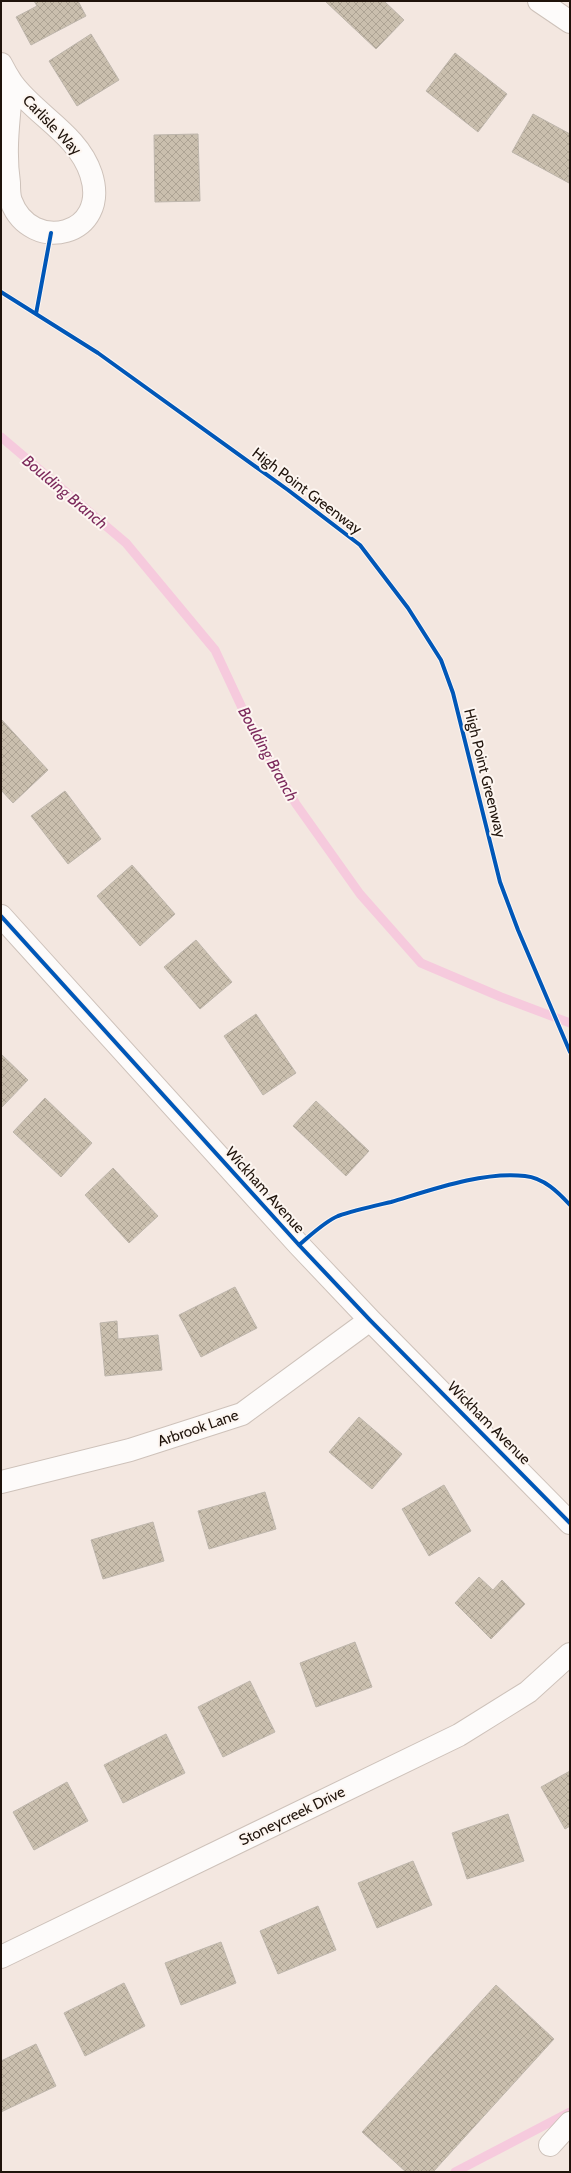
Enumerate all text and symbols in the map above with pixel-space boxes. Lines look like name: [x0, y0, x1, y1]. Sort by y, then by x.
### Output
street label: Carlisle Way: [19, 91, 85, 159]
street label: High Point Greenway: [249, 444, 366, 538]
water label: Boulding Branch: [19, 451, 111, 533]
water label: Boulding Branch: [234, 704, 302, 804]
street label: High Point Greenway: [460, 707, 510, 840]
street label: Wickham Avenue: [221, 1143, 309, 1237]
street label: Wickham Avenue: [444, 1378, 535, 1469]
street label: Arbrook Lane: [155, 1406, 241, 1450]
street label: Stoneycreek Drive: [236, 1782, 348, 1849]

